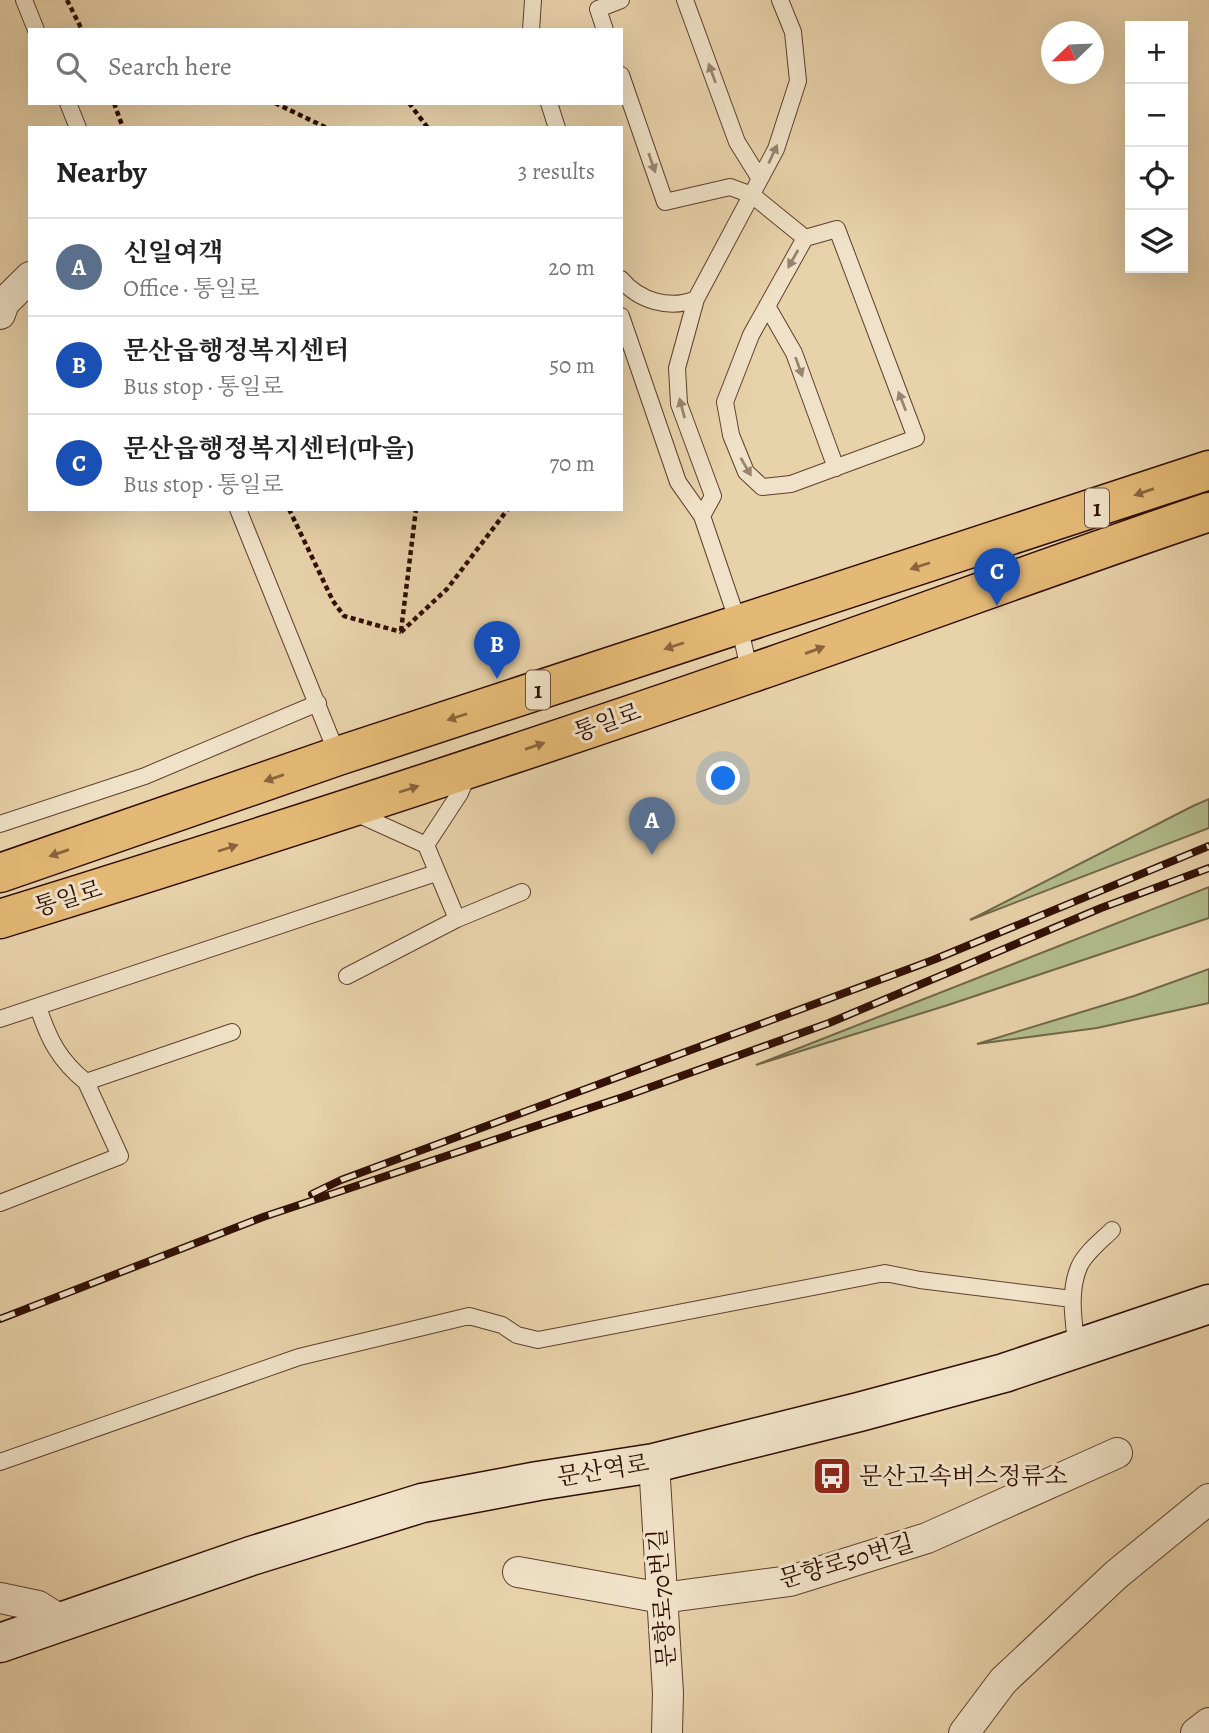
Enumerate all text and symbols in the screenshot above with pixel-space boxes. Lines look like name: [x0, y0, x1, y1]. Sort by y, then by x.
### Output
north arrow: [1041, 21, 1104, 84]
map controls: [1125, 21, 1188, 273]
button: +: [1125, 21, 1188, 84]
search box: [28, 28, 623, 105]
icon: search: [52, 48, 90, 86]
text: Search here: [108, 49, 232, 84]
one-way arrow: [706, 62, 717, 83]
button: −: [1125, 84, 1188, 147]
one-way arrow: [767, 144, 779, 164]
button: locate: [1125, 147, 1188, 210]
text: Nearby: [56, 152, 147, 192]
one-way arrow: [647, 153, 658, 174]
text: 3 results: [518, 156, 595, 187]
button: layers: [1125, 210, 1188, 273]
text: 신일여객: [123, 235, 223, 270]
one-way arrow: [787, 250, 799, 269]
text: A: [72, 252, 86, 283]
text: 20 m: [548, 252, 595, 283]
text: Office · 통일로: [123, 273, 259, 304]
text: 문산읍행정복지센터: [123, 333, 349, 368]
text: B: [72, 350, 86, 381]
text: 50 m: [549, 350, 595, 381]
one-way arrow: [793, 356, 804, 377]
text: Bus stop · 통일로: [123, 371, 284, 402]
one-way arrow: [897, 391, 908, 412]
one-way arrow: [676, 396, 687, 418]
text: 문산읍행정복지센터(마을): [123, 431, 414, 466]
text: C: [72, 448, 86, 479]
text: 70 m: [549, 448, 595, 479]
one-way arrow: [740, 457, 752, 476]
text: Bus stop · 통일로: [123, 469, 284, 500]
one-way arrow: [1134, 487, 1155, 498]
road number: 1: [1085, 488, 1109, 528]
pin: C: [974, 548, 1020, 606]
one-way arrow: [909, 562, 930, 572]
pin: B: [474, 621, 520, 679]
one-way arrow: [663, 641, 684, 652]
one-way arrow: [804, 645, 825, 656]
road number: 1: [526, 670, 550, 710]
street label: 통일로: [569, 696, 645, 748]
one-way arrow: [447, 712, 468, 723]
one-way arrow: [525, 740, 546, 751]
your location: [706, 761, 740, 795]
one-way arrow: [263, 773, 284, 784]
one-way arrow: [399, 783, 420, 794]
pin: A: [629, 797, 675, 855]
one-way arrow: [217, 842, 238, 852]
one-way arrow: [48, 848, 69, 859]
street label: 통일로: [30, 873, 106, 923]
street label: 문산역로: [555, 1447, 651, 1493]
bus stop icon: 문산고속버스정류소: [811, 1455, 853, 1497]
place label: 문산고속버스정류소: [859, 1460, 1068, 1492]
street label: 문향로50번길: [775, 1526, 917, 1596]
street label: 문향로70번길: [641, 1528, 683, 1668]

